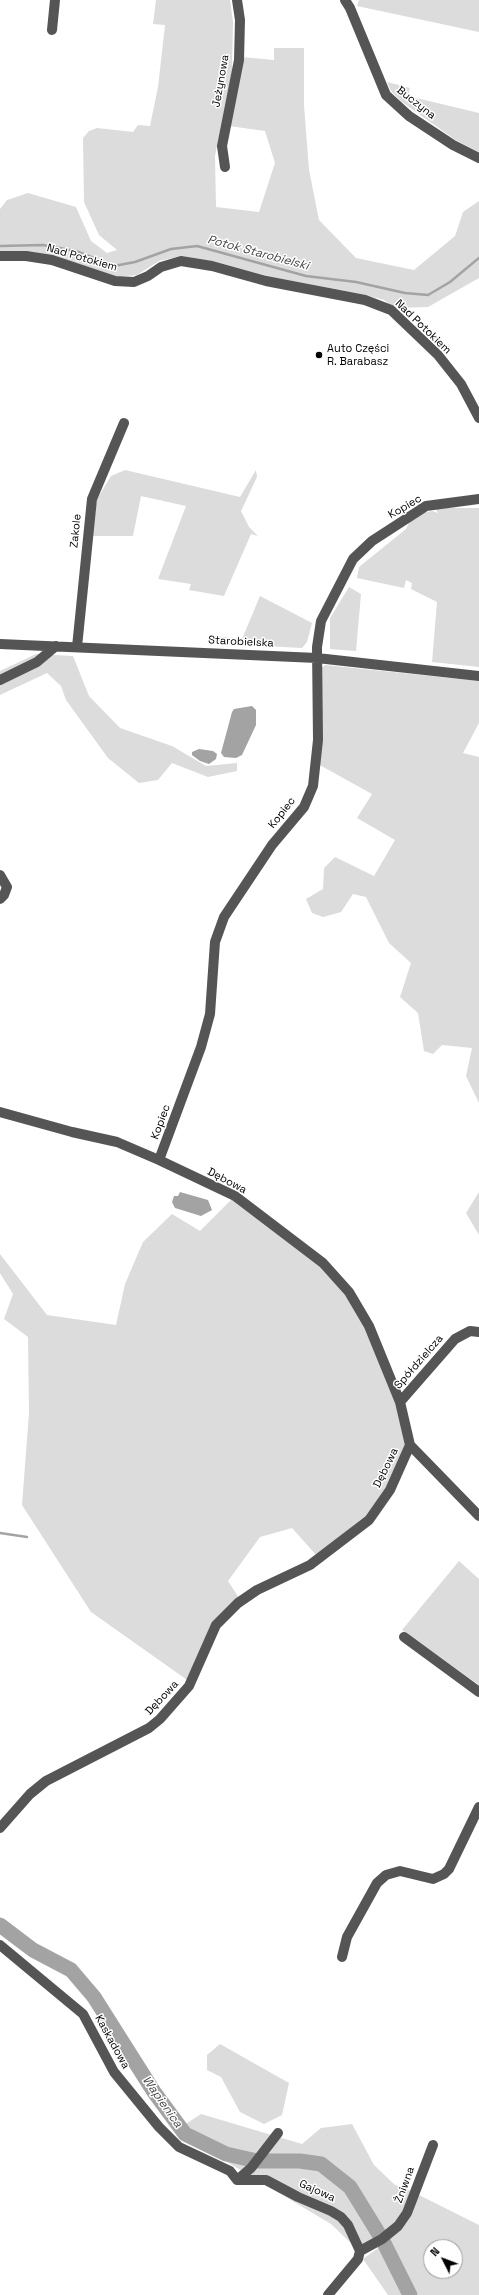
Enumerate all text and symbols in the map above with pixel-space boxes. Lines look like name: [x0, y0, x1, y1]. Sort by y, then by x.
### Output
street label: Jeżynowa: [210, 54, 232, 108]
street label: Buczyna: [394, 84, 438, 122]
water label: Potok Starobielski: [206, 233, 310, 273]
street label: Nad Potokiem: [45, 242, 119, 274]
street label: Nad Potokiem: [392, 297, 454, 357]
place label: Auto Części R. Barabasz: [327, 342, 389, 368]
marker: Auto Części R. Barabasz: [314, 350, 324, 360]
street label: Kopiec: [386, 492, 424, 522]
street label: Zakole: [68, 513, 84, 549]
street label: Starobielska: [208, 634, 274, 650]
street label: Kopiec: [266, 795, 298, 831]
street label: Kopiec: [149, 1103, 173, 1141]
street label: Dębowa: [205, 1165, 249, 1197]
street label: Spółdzielcza: [392, 1332, 446, 1392]
street label: Dębowa: [371, 1446, 401, 1490]
street label: Dębowa: [143, 1678, 181, 1718]
street label: Kaskadowa: [92, 2013, 132, 2071]
water label: Wapienica: [139, 2074, 185, 2130]
street label: Żniwna: [392, 2165, 418, 2205]
street label: Gajowa: [297, 2177, 337, 2205]
north arrow: [423, 2239, 463, 2279]
text: N: [427, 2244, 442, 2259]

